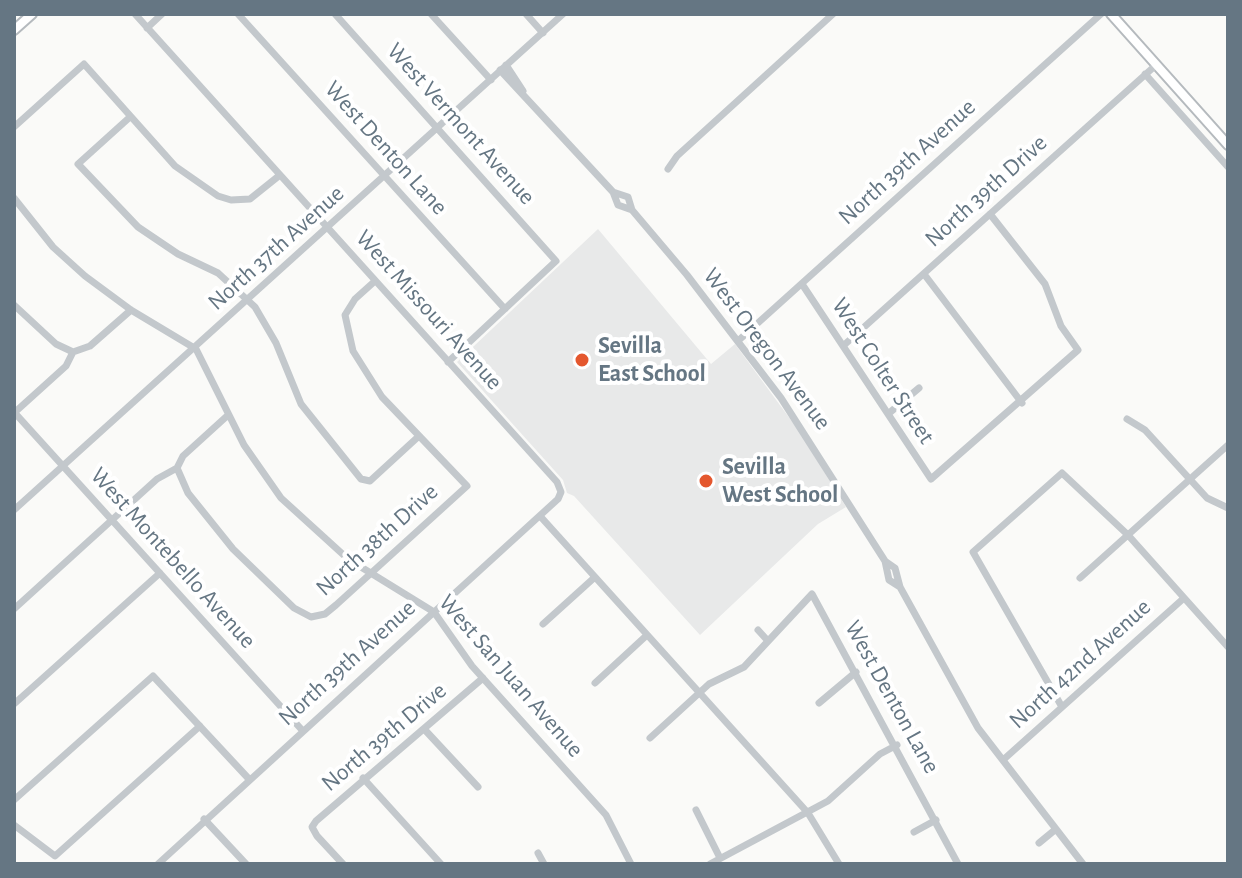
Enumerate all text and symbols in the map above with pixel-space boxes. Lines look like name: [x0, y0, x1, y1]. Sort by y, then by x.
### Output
street label: West Vermont Avenue: [381, 37, 541, 211]
street label: West Denton Lane: [318, 75, 454, 221]
street label: North 39th Avenue: [833, 93, 981, 231]
street label: North 39th Drive: [919, 129, 1053, 253]
street label: North 37th Avenue: [202, 179, 350, 317]
street label: West Missouri Avenue: [349, 224, 509, 396]
street label: West Oregon Avenue: [697, 262, 837, 436]
street label: West Colter Street: [825, 293, 941, 449]
place label: Sevilla East School: [598, 332, 706, 388]
marker: Sevilla East School: [573, 351, 591, 369]
place label: Sevilla West School: [722, 453, 838, 509]
street label: West Montebello Avenue: [84, 462, 262, 654]
marker: Sevilla West School: [697, 472, 715, 490]
street label: North 38th Drive: [310, 478, 444, 602]
street label: West San Juan Avenue: [432, 589, 590, 763]
street label: North 42nd Avenue: [1003, 593, 1157, 735]
street label: North 39th Avenue: [273, 594, 421, 732]
street label: West Denton Lane: [838, 616, 946, 778]
street label: North 39th Drive: [316, 676, 452, 798]

